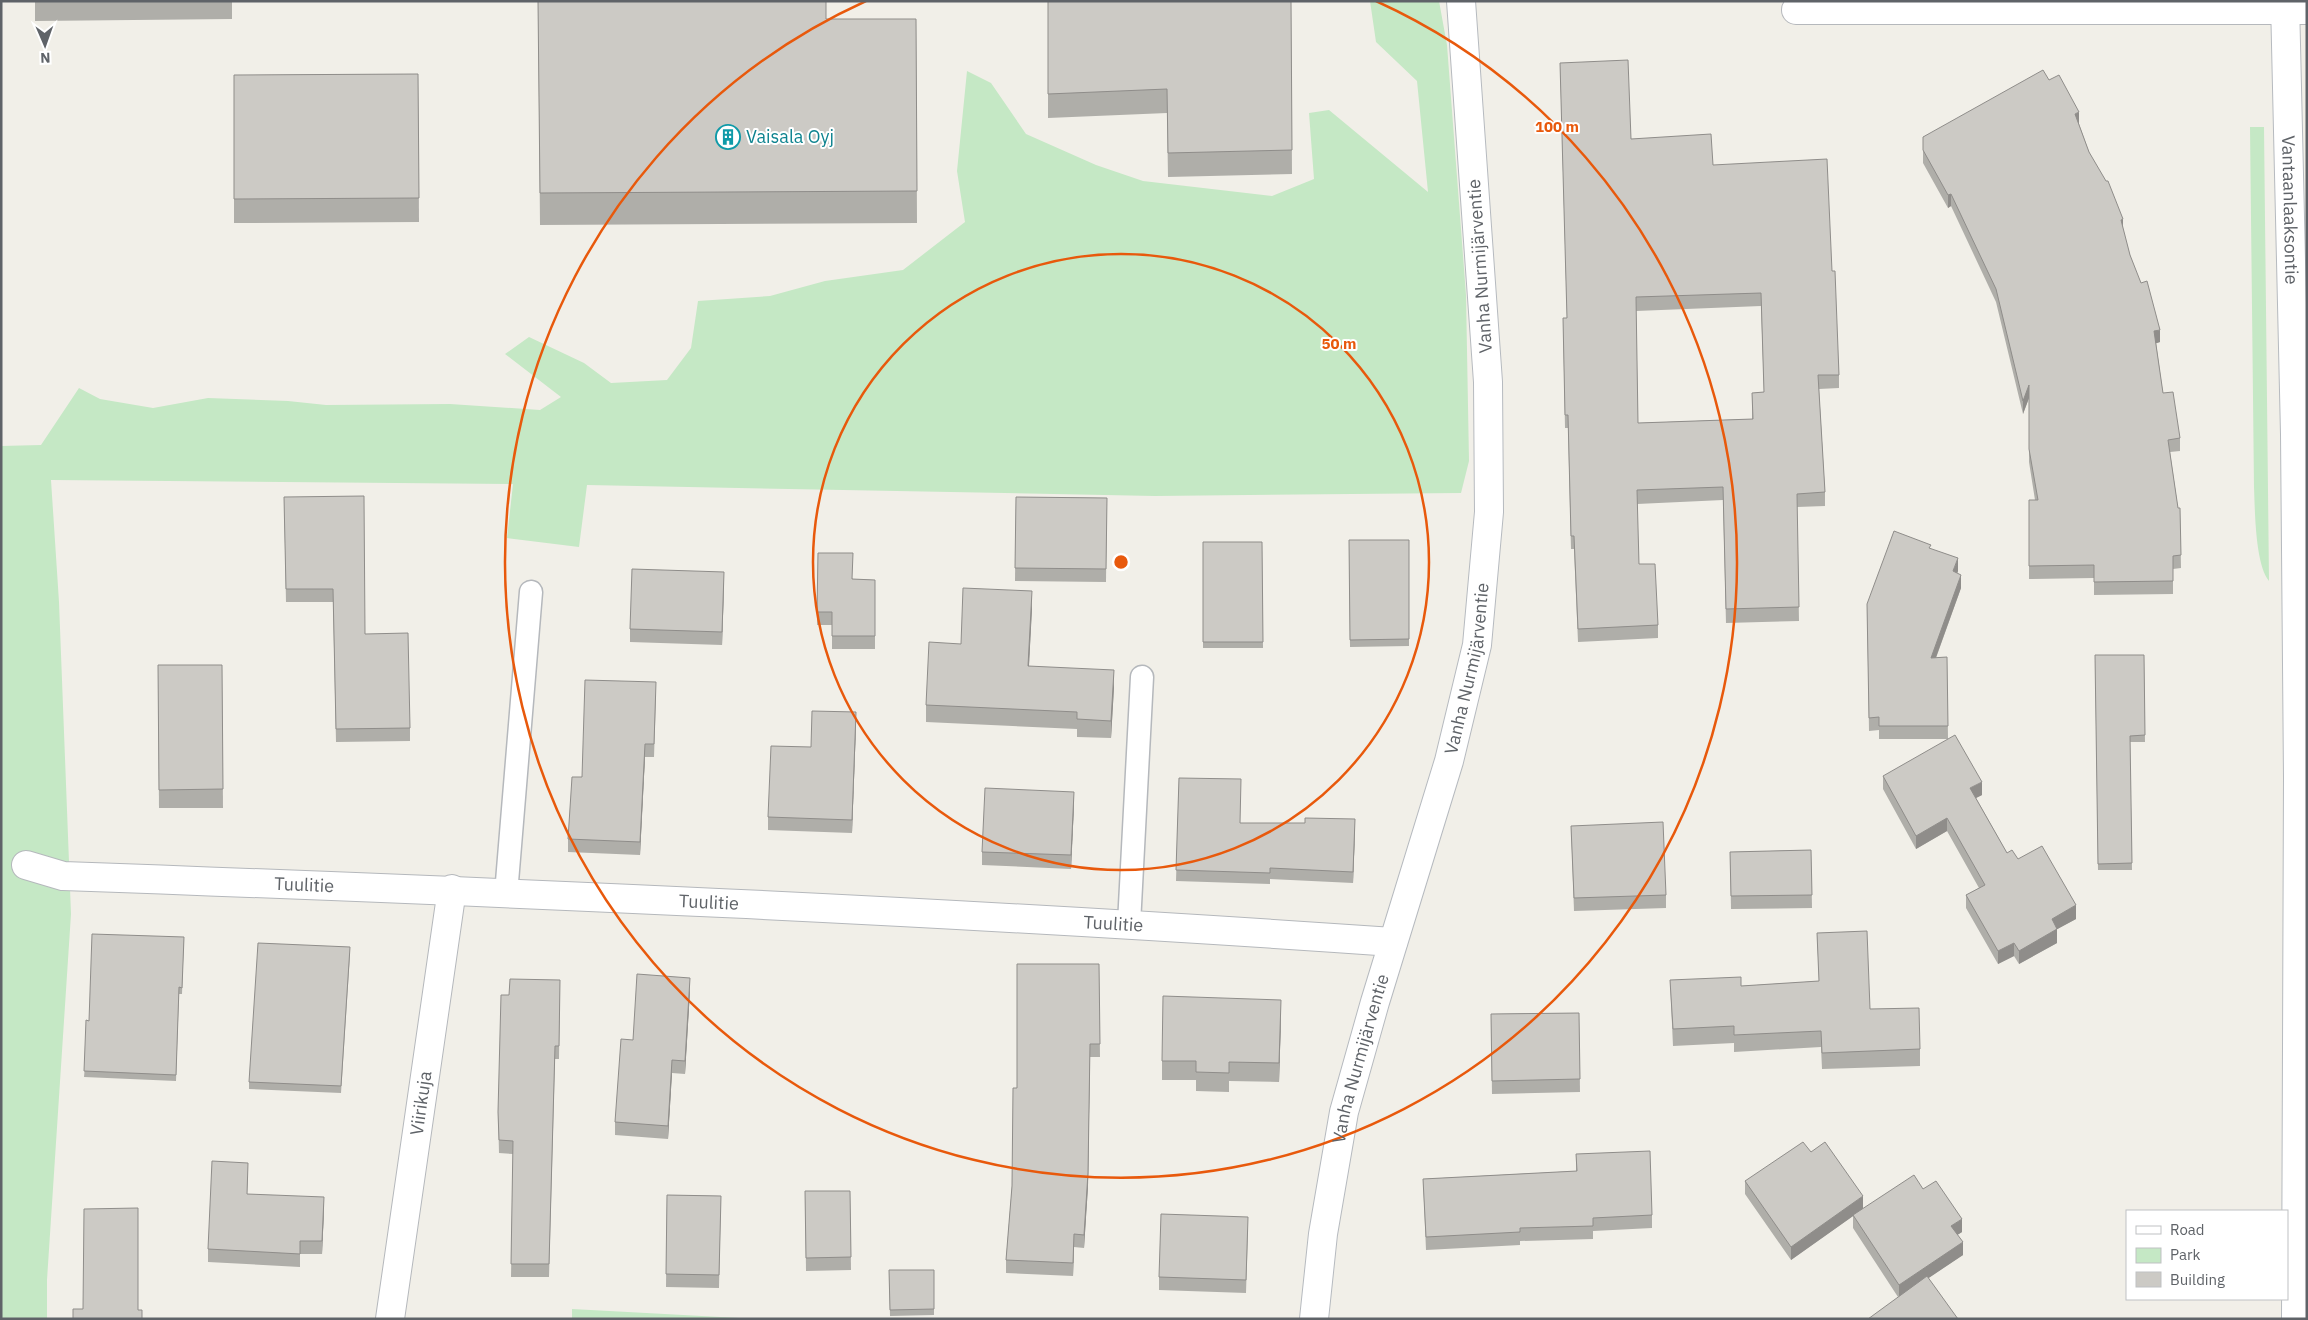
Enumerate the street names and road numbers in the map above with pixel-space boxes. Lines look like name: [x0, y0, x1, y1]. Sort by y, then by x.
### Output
street label: Vantaanlaaksontie: [2277, 135, 2304, 285]
street label: Vanha Nurmijärventie: [1462, 178, 1497, 354]
street label: Vanha Nurmijärventie: [1439, 582, 1494, 757]
street label: Tuulitie: [274, 872, 335, 897]
street label: Tuulitie: [678, 889, 740, 915]
street label: Tuulitie: [1083, 910, 1144, 937]
street label: Vanha Nurmijärventie: [1327, 971, 1394, 1145]
street label: Viirikuja: [405, 1069, 437, 1137]

